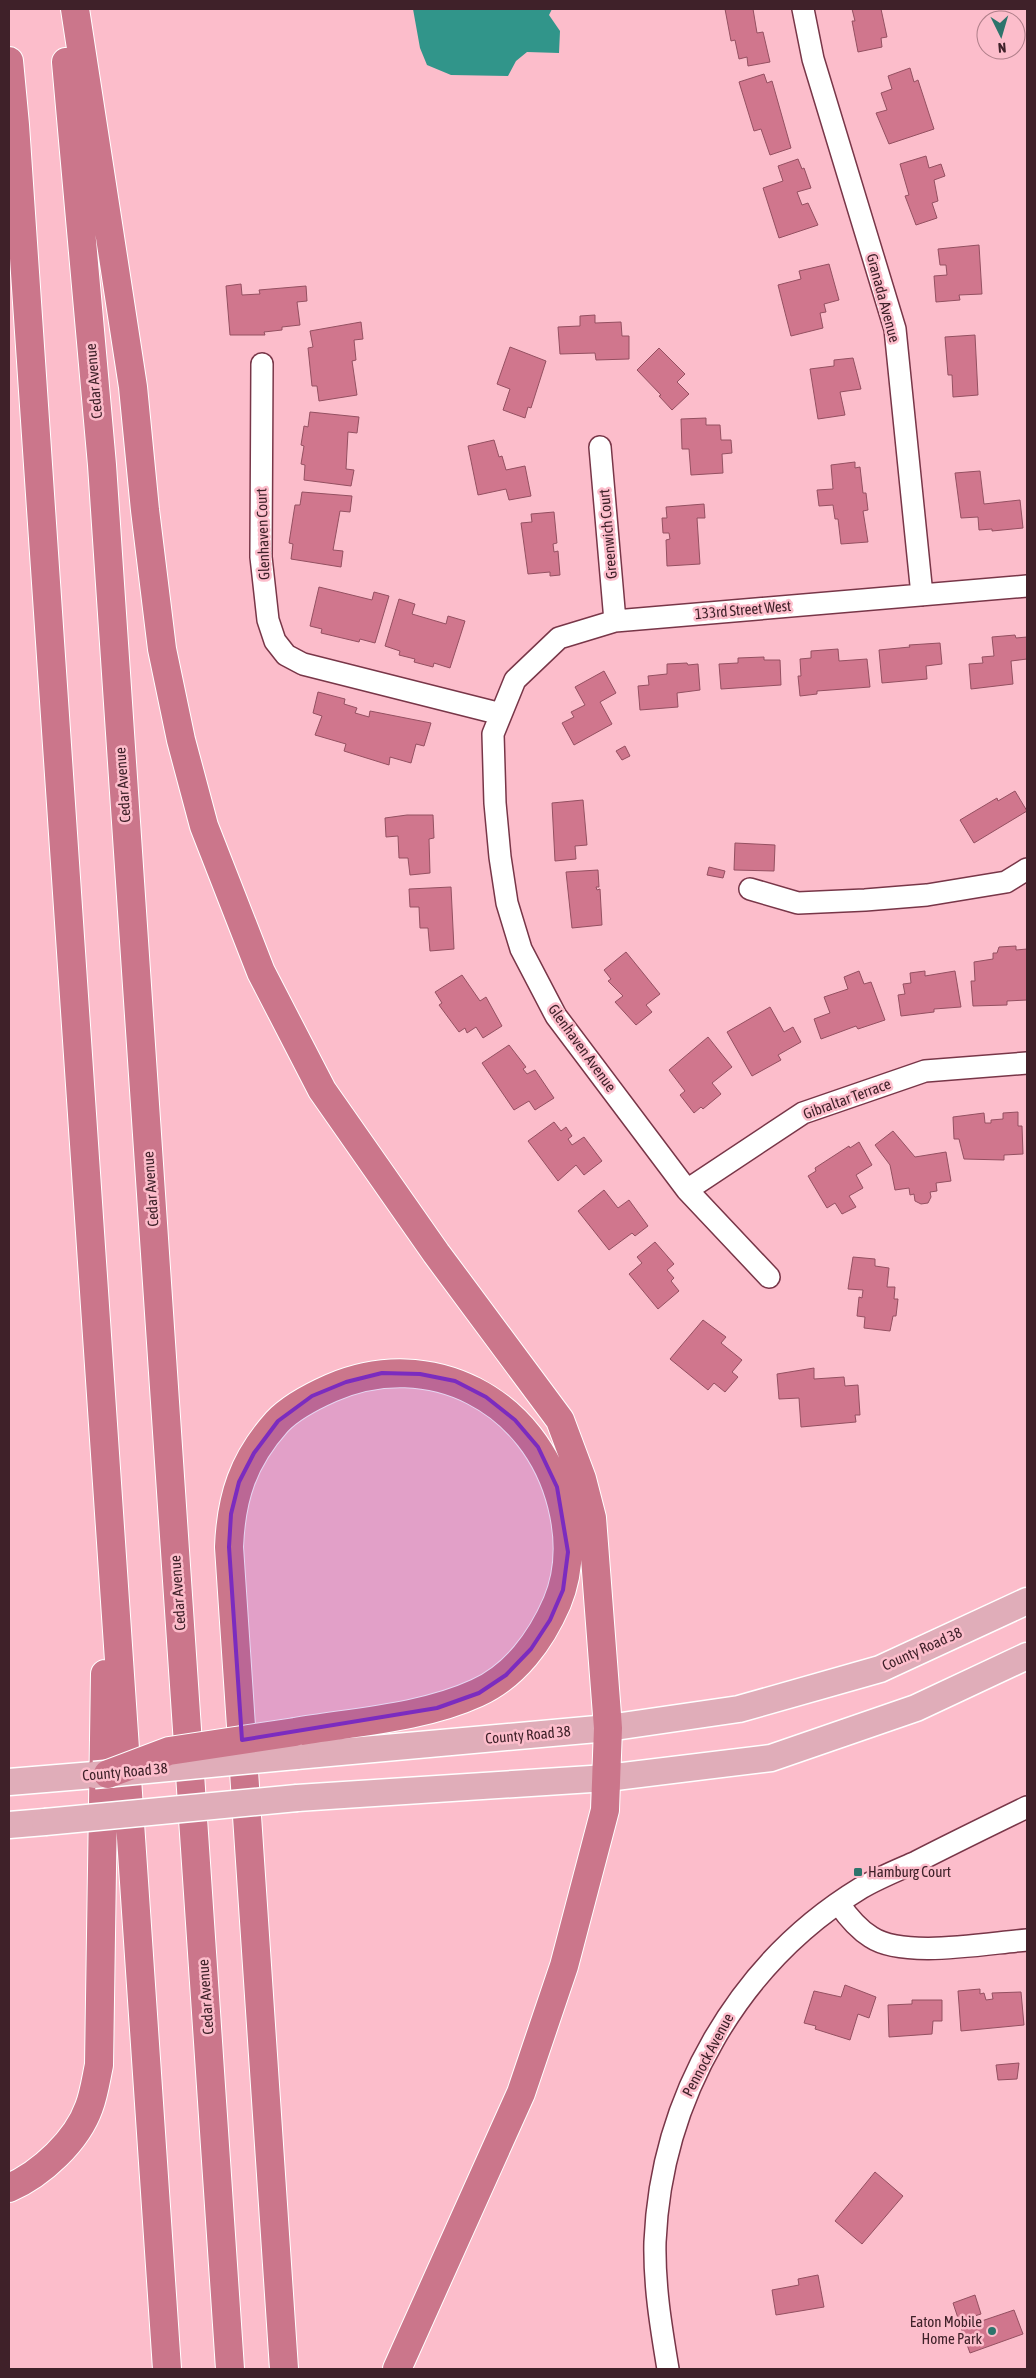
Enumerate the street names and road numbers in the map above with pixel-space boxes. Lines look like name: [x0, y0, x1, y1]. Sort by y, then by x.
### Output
street label: Granada Avenue: [864, 252, 904, 344]
street label: Cedar Avenue: [82, 342, 105, 419]
street label: Glenhaven Court: [252, 488, 273, 580]
street label: Greenwich Court: [595, 488, 620, 580]
street label: 133rd Street West: [694, 597, 792, 622]
street label: Cedar Avenue: [111, 747, 134, 823]
street label: Glenhaven Avenue: [545, 1001, 620, 1095]
street label: Gibraltar Terrace: [801, 1075, 893, 1122]
street label: Cedar Avenue: [139, 1151, 162, 1227]
street label: Cedar Avenue: [166, 1555, 189, 1631]
street label: County Road 38: [879, 1623, 964, 1674]
street label: County Road 38: [485, 1722, 571, 1747]
street label: County Road 38: [82, 1759, 168, 1784]
street label: Cedar Avenue: [194, 1959, 217, 2035]
street label: Pennock Avenue: [679, 2010, 737, 2099]

